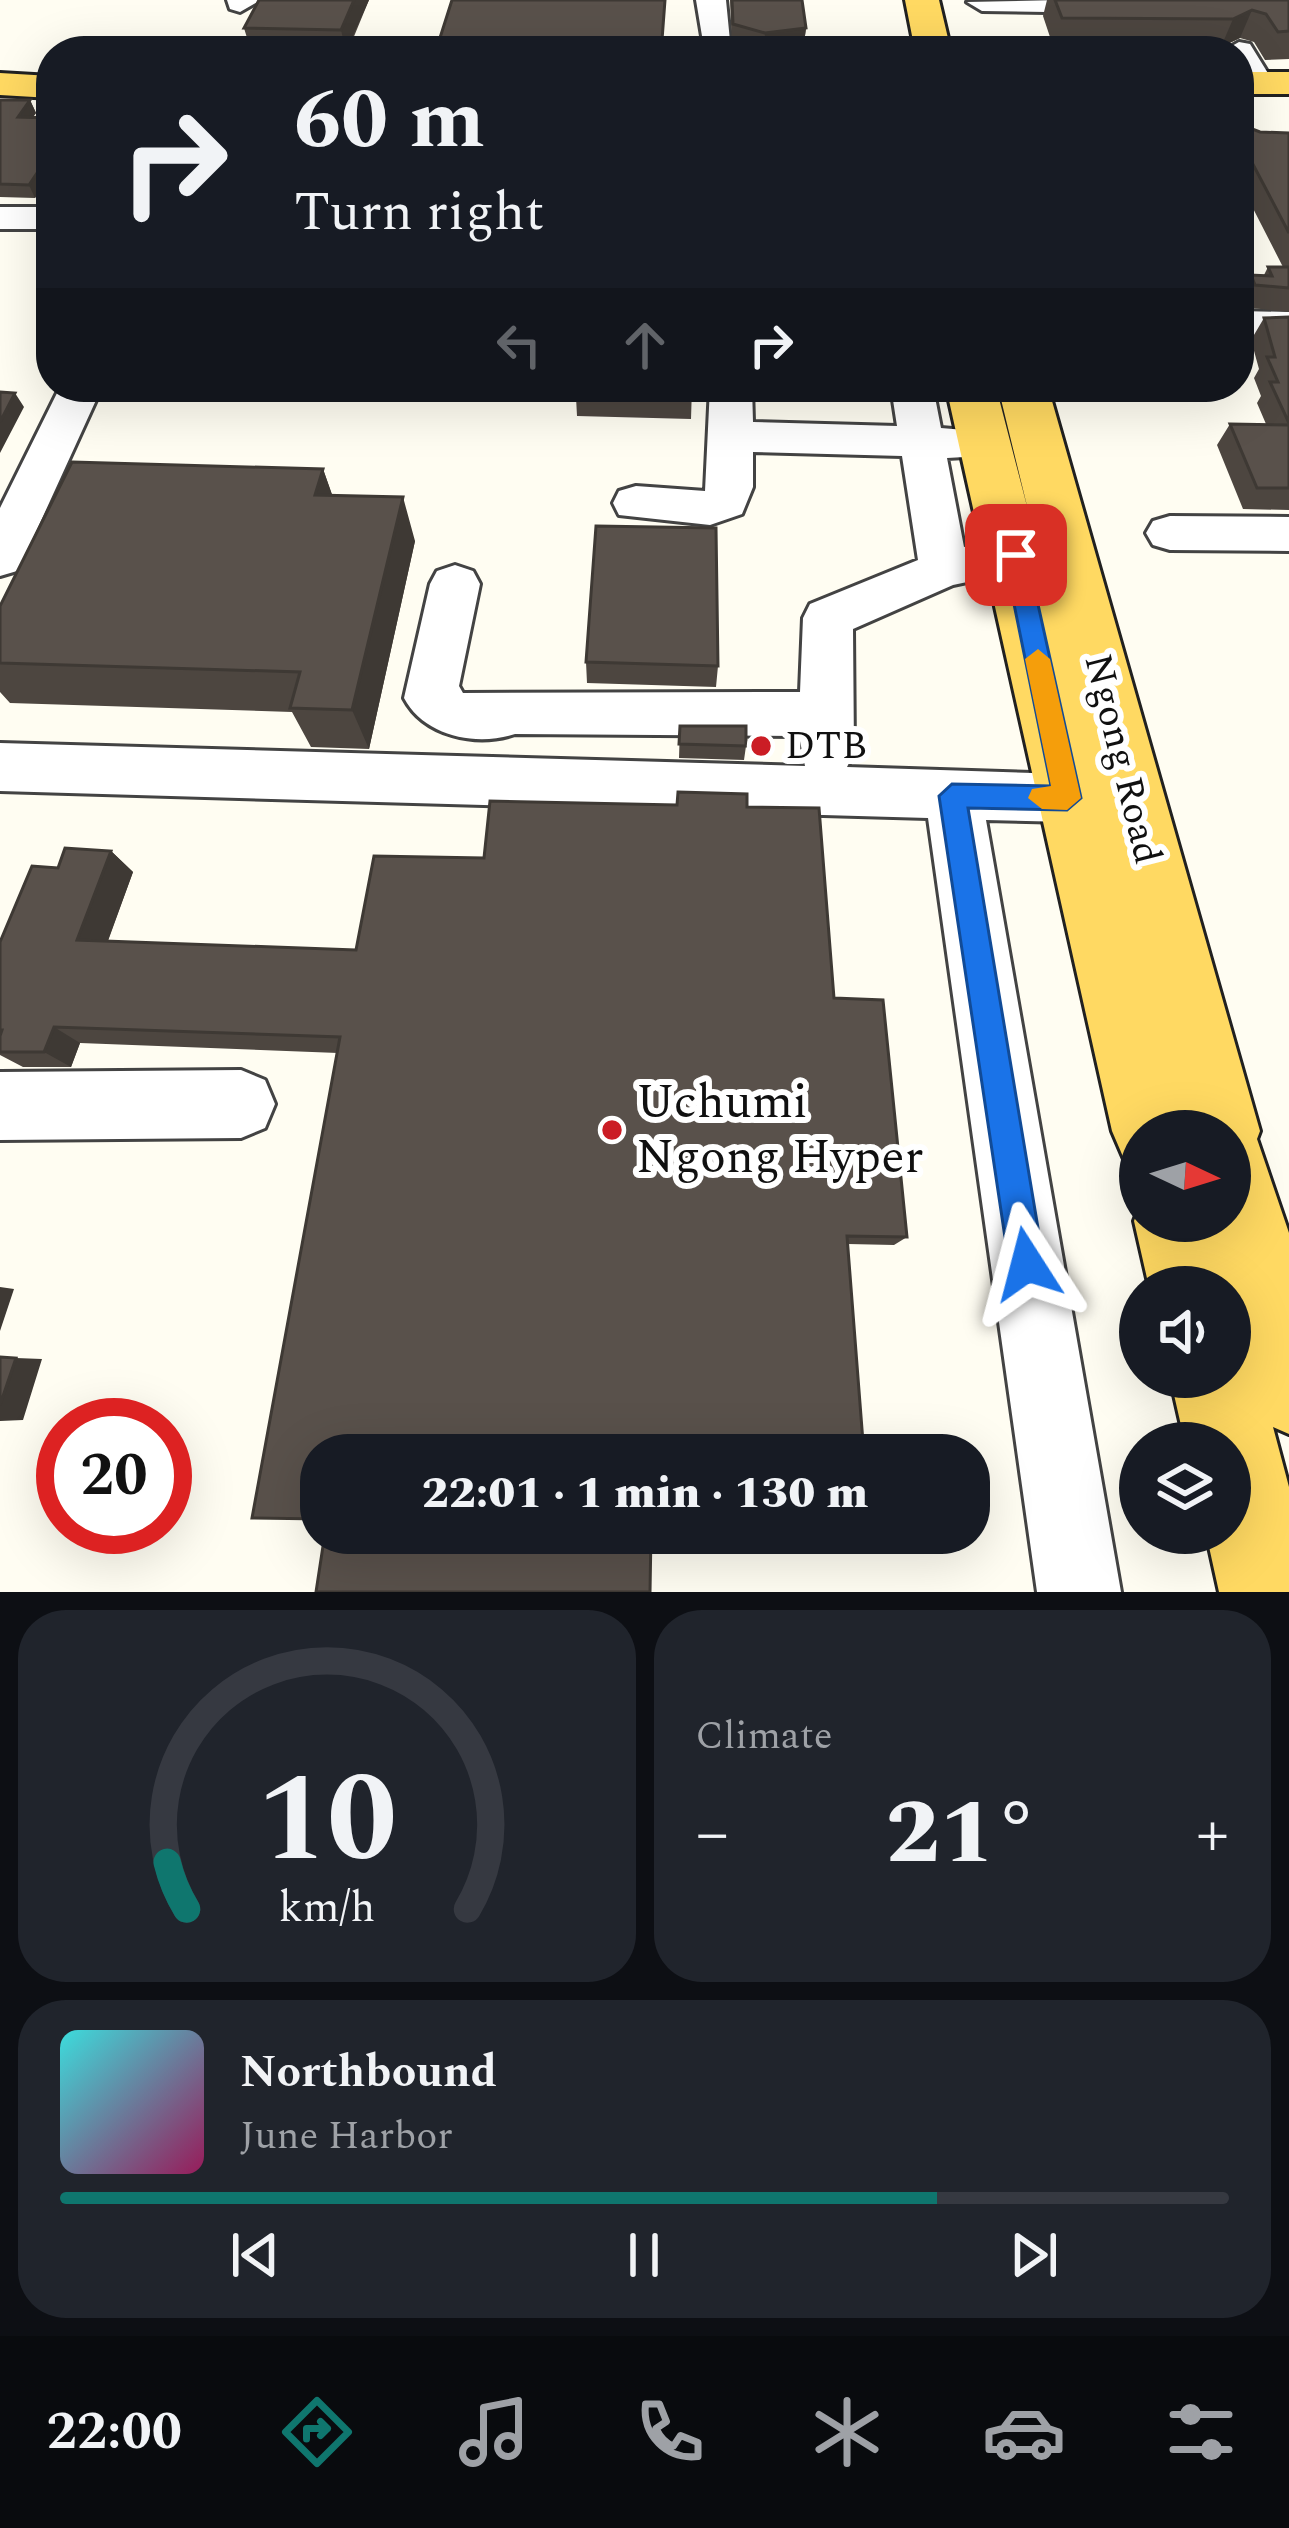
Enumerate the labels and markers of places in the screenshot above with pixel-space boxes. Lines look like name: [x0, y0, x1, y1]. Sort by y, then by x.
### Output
pin: [965, 504, 1067, 606]
place label: DTB: [785, 717, 867, 776]
marker: DTB: [748, 733, 774, 759]
place label: Uchumi Ngong Hyper: [636, 1066, 924, 1194]
marker: Uchumi Ngong Hyper: [599, 1117, 625, 1143]

